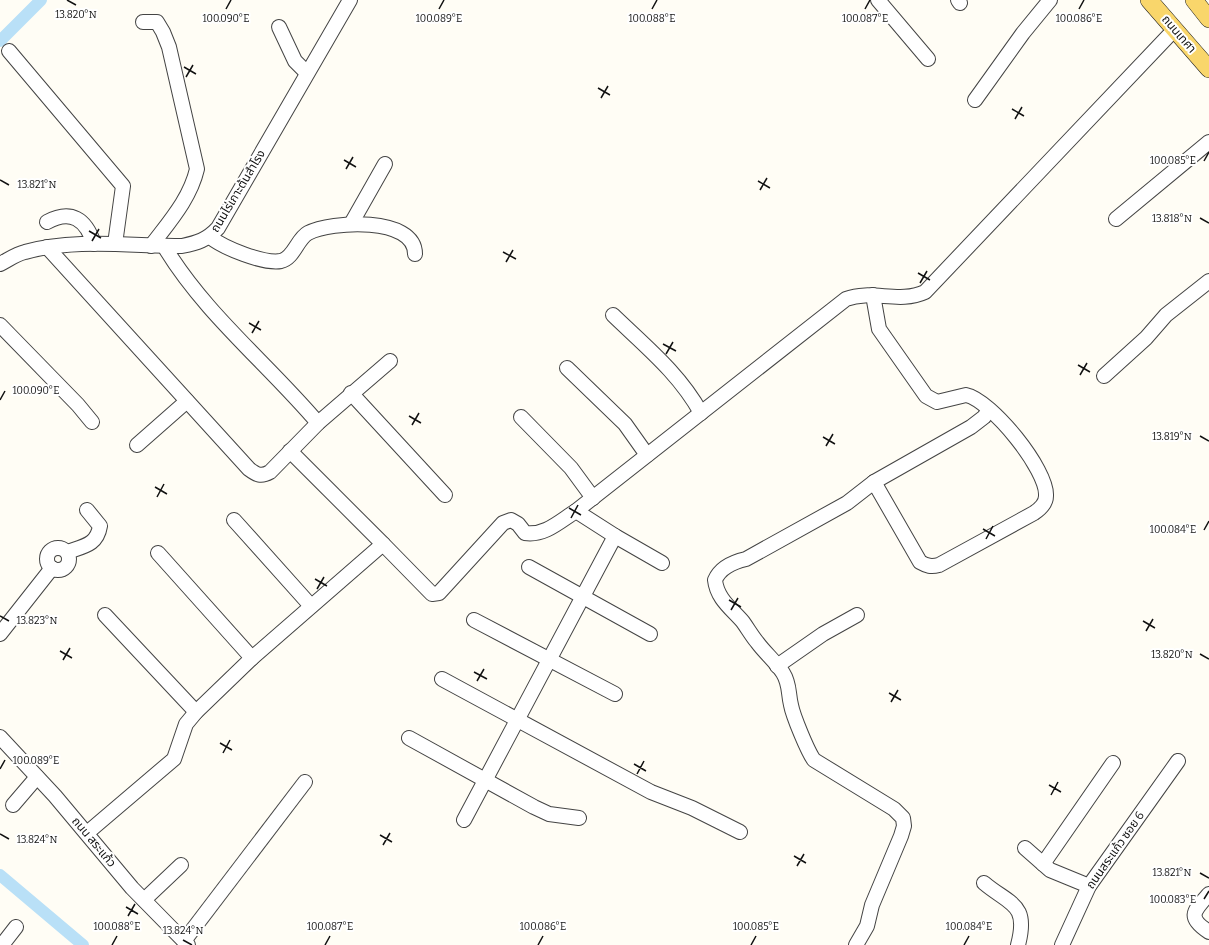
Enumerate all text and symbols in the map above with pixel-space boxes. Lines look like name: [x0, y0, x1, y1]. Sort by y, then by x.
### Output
text: 13.820°N: [55, 9, 97, 21]
street label: ถนนเทศา: [1159, 12, 1199, 56]
text: 100.090°E: [203, 13, 249, 25]
text: 100.089°E: [416, 13, 462, 25]
text: 100.088°E: [629, 13, 675, 25]
text: 100.087°E: [842, 13, 888, 25]
text: 100.086°E: [1056, 13, 1102, 25]
street label: ถนนไร่เกาะต้นสำโรง: [208, 147, 268, 235]
text: 100.085°E: [1150, 155, 1196, 167]
text: 13.821°N: [18, 179, 56, 191]
text: 13.818°N: [1152, 213, 1192, 225]
text: 100.090°E: [13, 385, 59, 397]
text: 13.819°N: [1152, 431, 1192, 443]
text: 100.084°E: [1150, 524, 1196, 536]
text: 13.823°N: [17, 615, 58, 627]
text: 13.820°N: [1151, 649, 1193, 661]
text: 100.089°E: [13, 755, 59, 767]
street label: ถนนสระแก้ว ซอย 6: [1083, 809, 1147, 891]
street label: ถนน สระแก้ว: [69, 814, 119, 870]
text: 13.824°N: [17, 834, 57, 846]
text: 13.821°N: [1153, 867, 1191, 879]
text: 100.083°E: [1150, 894, 1196, 906]
text: 100.088°E: [94, 921, 140, 933]
text: 100.087°E: [307, 921, 353, 933]
text: 100.086°E: [520, 921, 566, 933]
text: 100.085°E: [733, 921, 779, 933]
text: 100.084°E: [946, 921, 992, 933]
text: 13.824°N: [163, 925, 203, 937]

